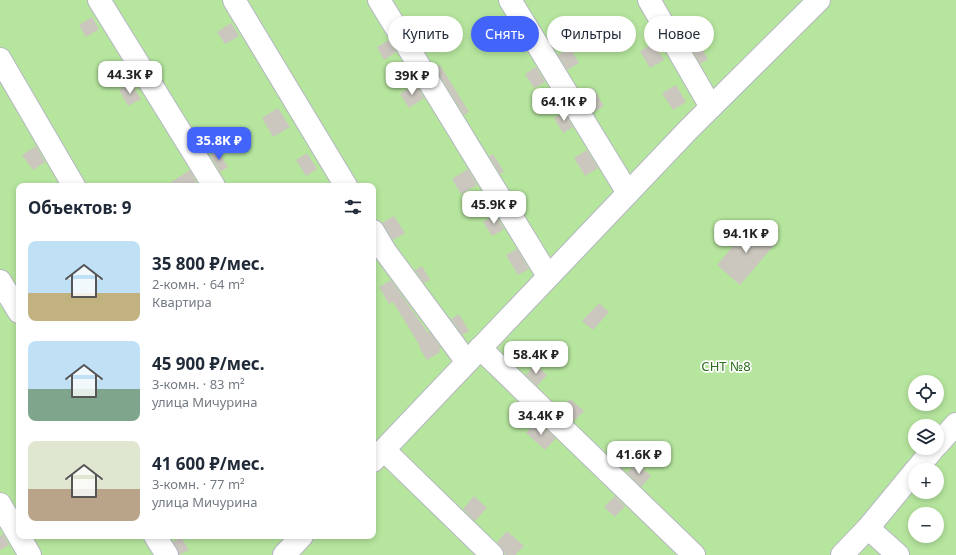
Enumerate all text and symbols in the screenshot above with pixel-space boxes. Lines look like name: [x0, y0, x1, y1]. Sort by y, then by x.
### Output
chip: Купить: [388, 16, 463, 52]
chip: Снять: [471, 16, 539, 52]
chip: Фильтры: [547, 16, 636, 52]
chip: Новое: [644, 16, 714, 52]
pin: 44.3K ₽: [93, 61, 167, 95]
pin: 39K ₽: [384, 62, 440, 96]
text: 44.3K ₽: [107, 65, 153, 83]
text: 39K ₽: [395, 66, 429, 84]
pin: 64.1K ₽: [527, 88, 601, 122]
text: 64.1K ₽: [541, 92, 587, 110]
pin: 35.8K ₽: [182, 127, 256, 161]
text: 35.8K ₽: [196, 131, 242, 149]
pin: 45.9K ₽: [457, 191, 531, 225]
text: 45.9K ₽: [471, 195, 517, 213]
text: Объектов: 9: [28, 196, 131, 219]
icon: filters: [342, 196, 364, 218]
pin: 94.1K ₽: [709, 220, 783, 254]
text: 94.1K ₽: [723, 224, 769, 242]
text: 35 800 ₽/мес.: [152, 252, 265, 275]
icon: home: [60, 257, 108, 305]
text: 2-комн. · 64 m²: [152, 275, 245, 293]
text: Квартира: [152, 293, 212, 311]
pin: 58.4K ₽: [499, 341, 573, 375]
text: 58.4K ₽: [513, 345, 559, 363]
text: 45 900 ₽/мес.: [152, 352, 265, 375]
icon: home: [60, 357, 108, 405]
park label: СНТ №8: [701, 357, 751, 375]
text: 3-комн. · 83 m²: [152, 375, 245, 393]
map controls: [908, 375, 944, 543]
button: locate: [908, 375, 944, 411]
text: улица Мичурина: [152, 393, 258, 411]
pin: 34.4K ₽: [504, 402, 578, 436]
text: 34.4K ₽: [518, 406, 564, 424]
button: layers: [908, 419, 944, 455]
pin: 41.6K ₽: [602, 441, 676, 475]
text: 41.6K ₽: [616, 445, 662, 463]
text: 41 600 ₽/мес.: [152, 452, 265, 475]
icon: home: [60, 457, 108, 505]
button: +: [908, 463, 944, 499]
text: 3-комн. · 77 m²: [152, 475, 245, 493]
text: улица Мичурина: [152, 493, 258, 511]
button: −: [908, 507, 944, 543]

